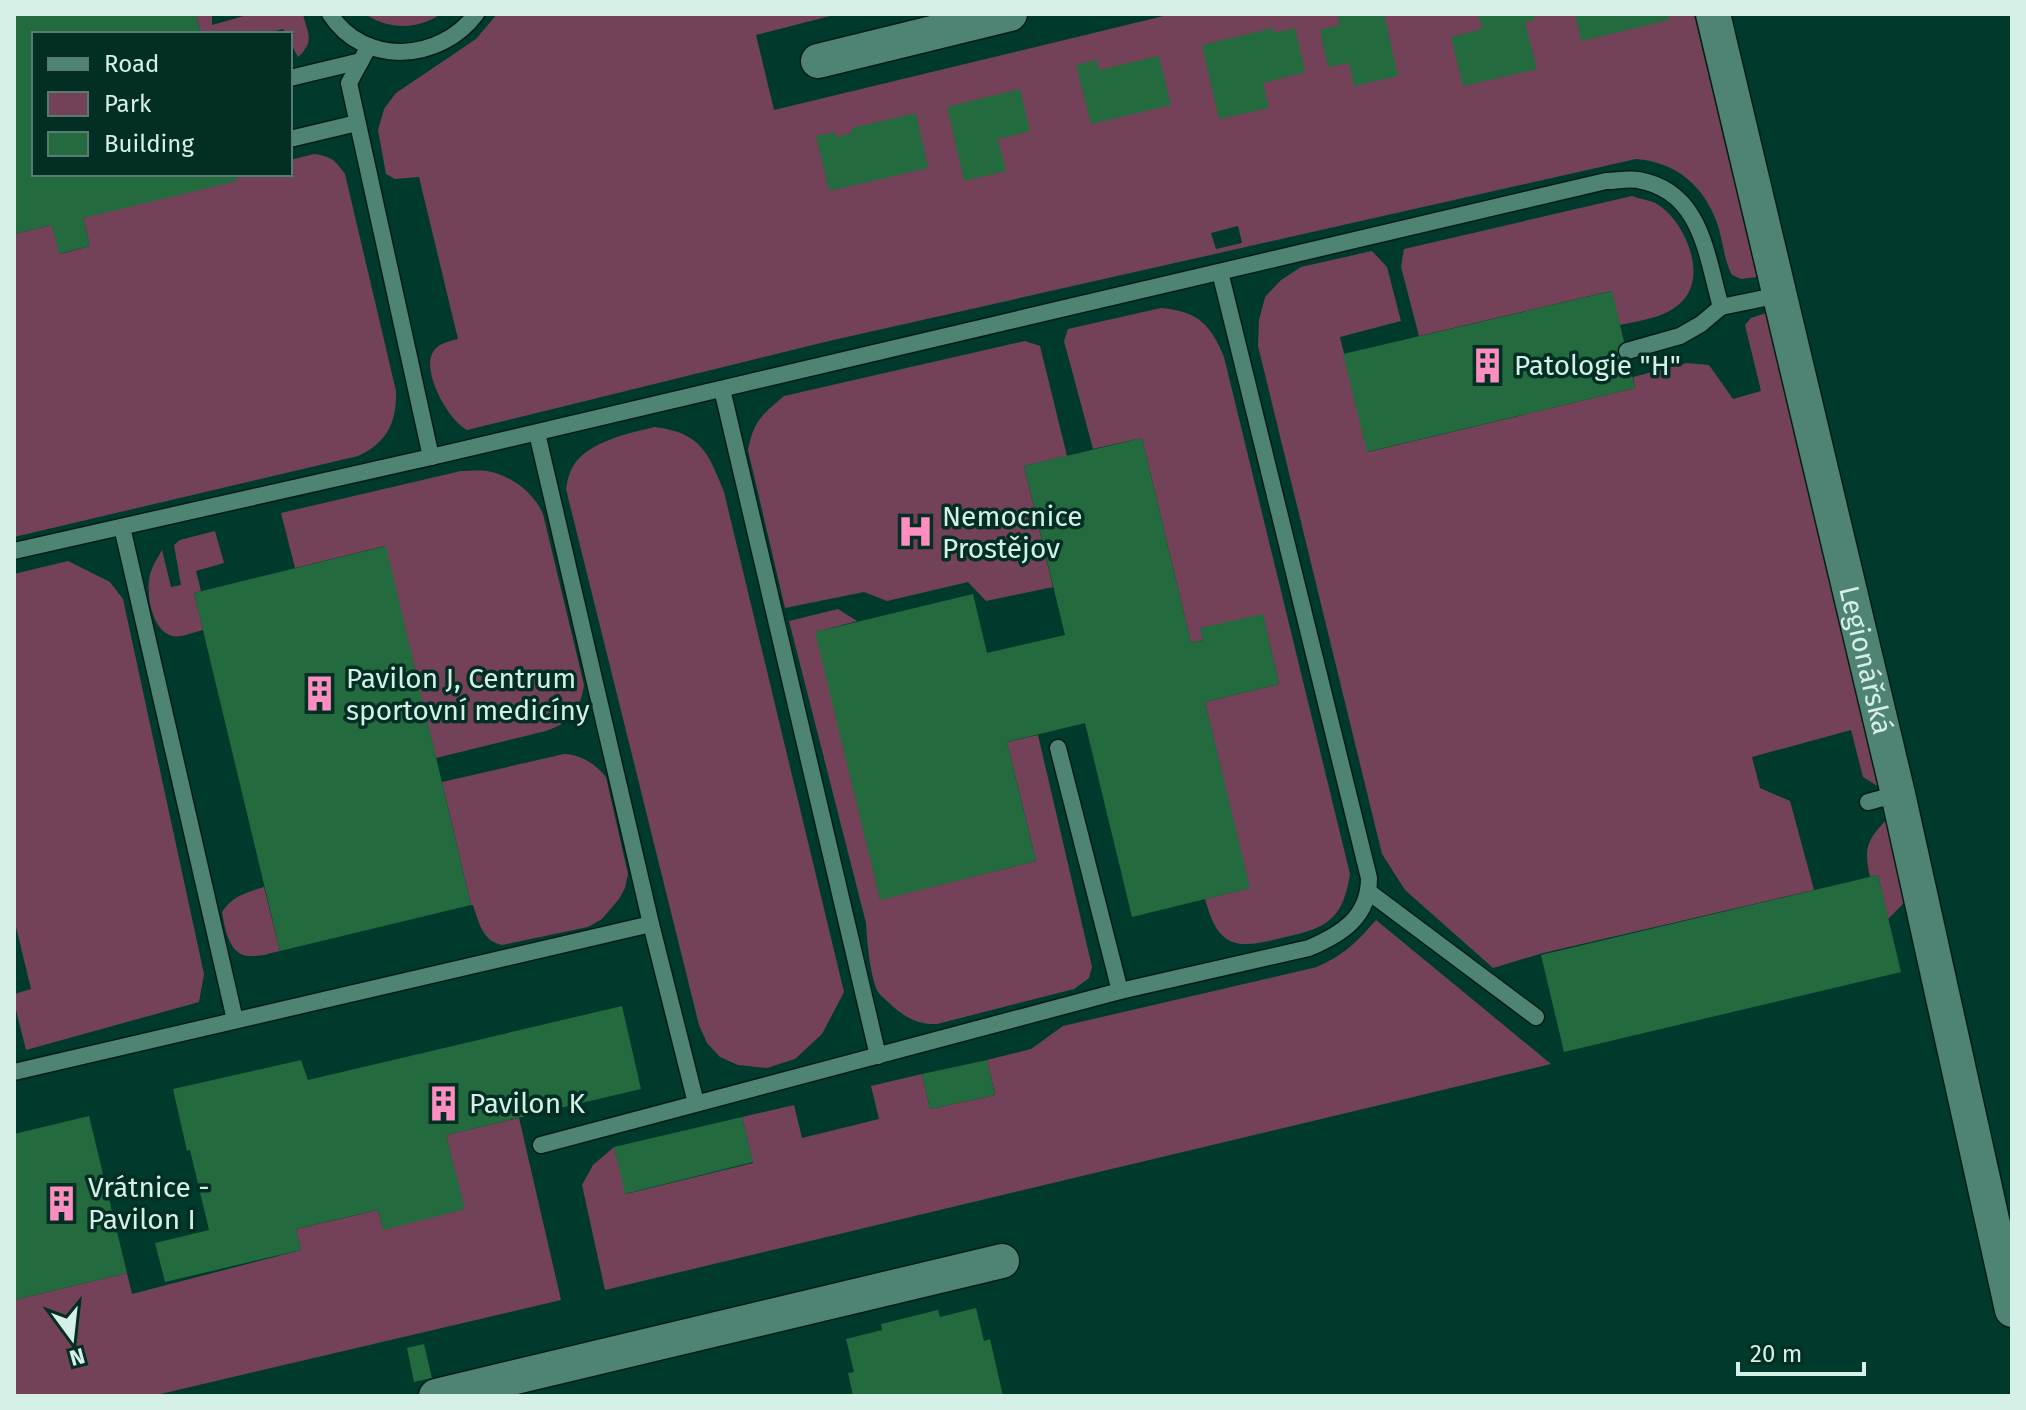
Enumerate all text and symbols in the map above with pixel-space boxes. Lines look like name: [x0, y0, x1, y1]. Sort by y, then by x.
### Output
legend: [32, 32, 292, 176]
text: Road: [104, 50, 159, 78]
text: Park: [104, 90, 152, 118]
text: Building: [104, 130, 194, 158]
building icon: Patologie "H": [1469, 346, 1507, 384]
place label: Patologie "H": [1514, 349, 1681, 382]
place label: Nemocnice Prostějov: [942, 500, 1083, 565]
hospital icon: Nemocnice Prostějov: [897, 513, 935, 551]
street label: Legionářská: [1833, 583, 1900, 738]
place label: Pavilon J, Centrum sportovní medicíny: [346, 662, 590, 727]
building icon: Pavilon J, Centrum sportovní medicíny: [301, 675, 339, 713]
building icon: Pavilon K: [424, 1084, 462, 1122]
place label: Pavilon K: [469, 1087, 585, 1120]
place label: Vrátnice - Pavilon I: [88, 1171, 210, 1236]
building icon: Vrátnice - Pavilon I: [43, 1184, 81, 1222]
north arrow: [32, 1298, 112, 1378]
scale bar: [1738, 1326, 1864, 1376]
text: 20 m: [1750, 1340, 1802, 1368]
text: N: [67, 1342, 88, 1372]

